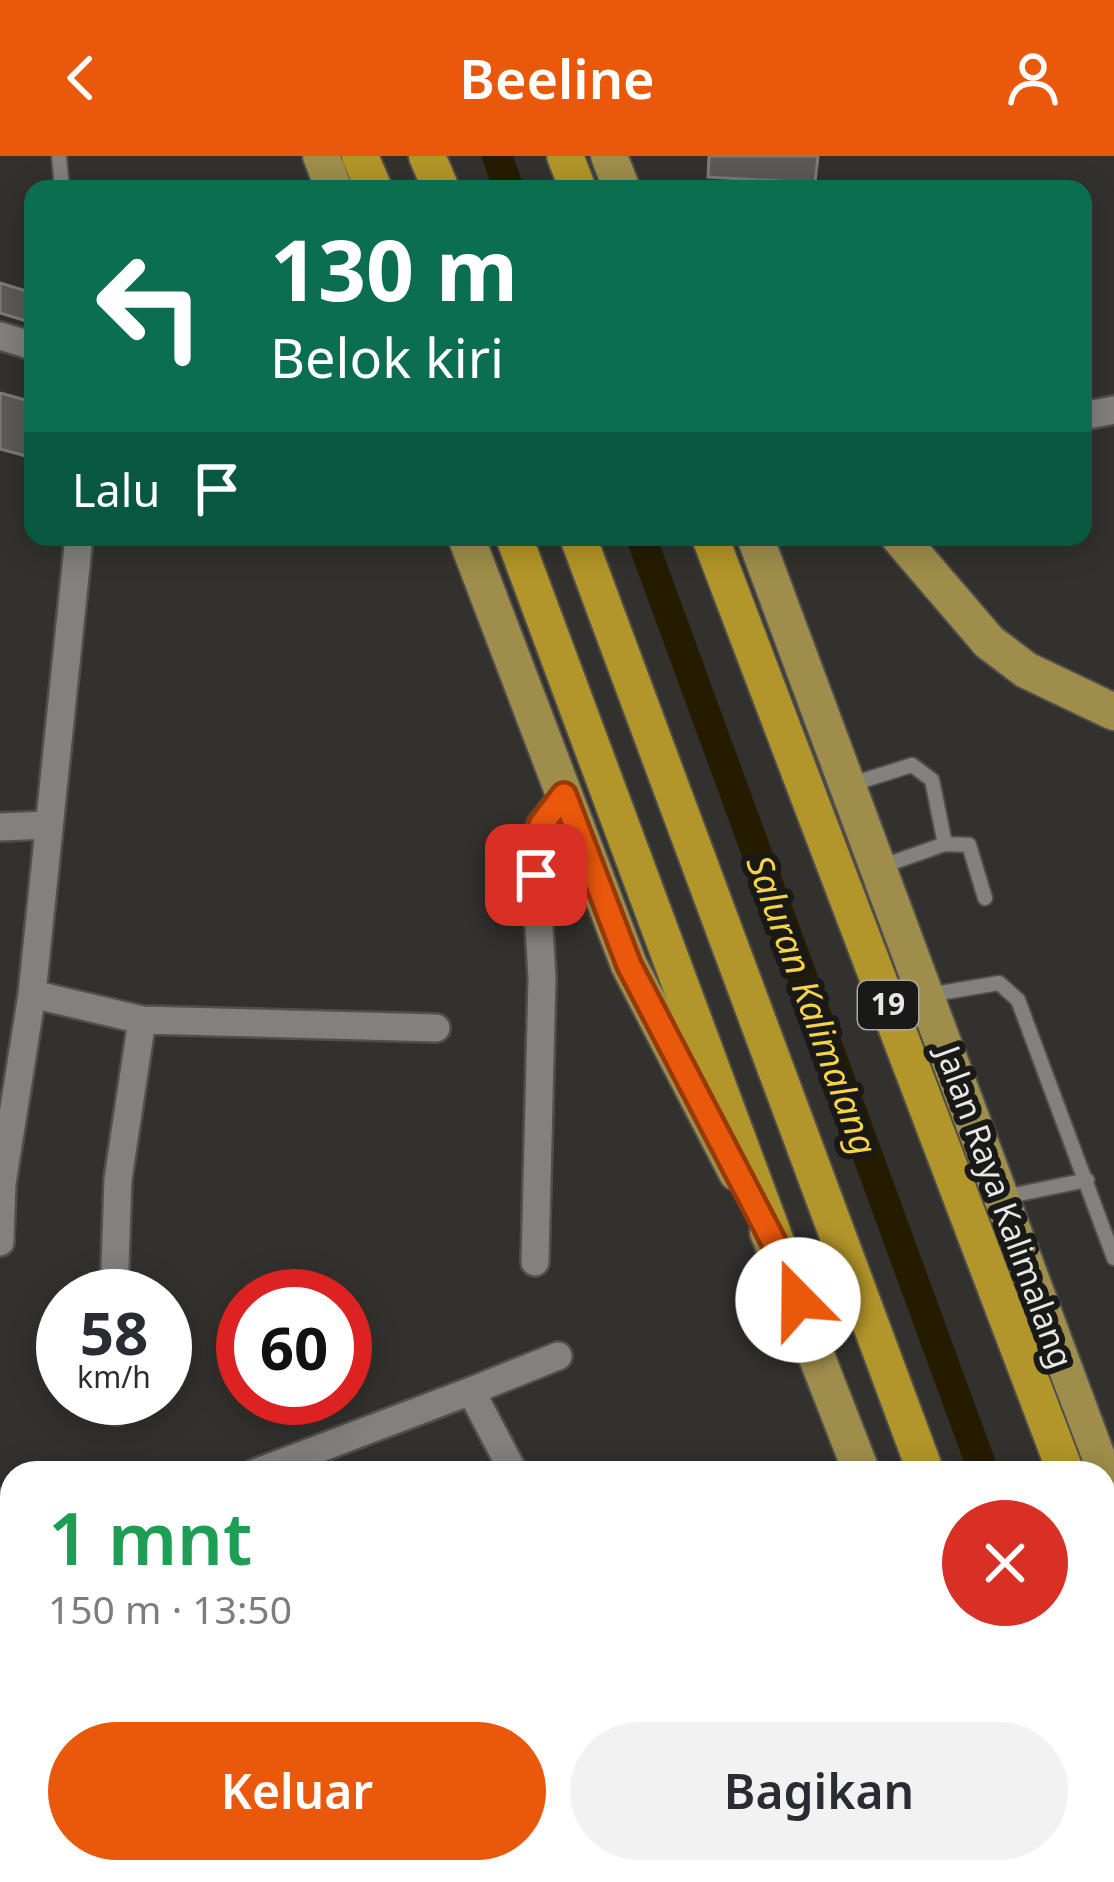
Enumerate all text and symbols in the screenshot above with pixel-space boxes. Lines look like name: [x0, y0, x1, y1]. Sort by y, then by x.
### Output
text: Beeline: [459, 41, 655, 115]
icon: back: [48, 45, 114, 111]
icon: person: [1000, 45, 1066, 111]
text: 130 m: [270, 211, 518, 326]
icon: left: [72, 228, 228, 384]
text: Belok kiri: [270, 320, 504, 394]
icon: arrive: [184, 456, 250, 522]
text: Lalu: [72, 459, 160, 520]
pin: [485, 824, 587, 926]
icon: arrive: [503, 842, 569, 908]
water label: Saluran Kalimalang: [735, 848, 889, 1162]
road number: 19: [858, 981, 918, 1029]
street label: Jalan Raya Kalimalang: [925, 1037, 1085, 1374]
position arrow: [735, 1237, 861, 1363]
speed limit sign: 60: [216, 1269, 372, 1425]
text: 58: [80, 1291, 148, 1373]
text: km/h: [77, 1356, 151, 1397]
text: 1 mnt: [48, 1488, 252, 1586]
button: close: [942, 1500, 1068, 1626]
text: 150 m · 13:50: [48, 1582, 292, 1635]
button: Keluar: [48, 1722, 546, 1860]
button: Bagikan: [570, 1722, 1068, 1860]

